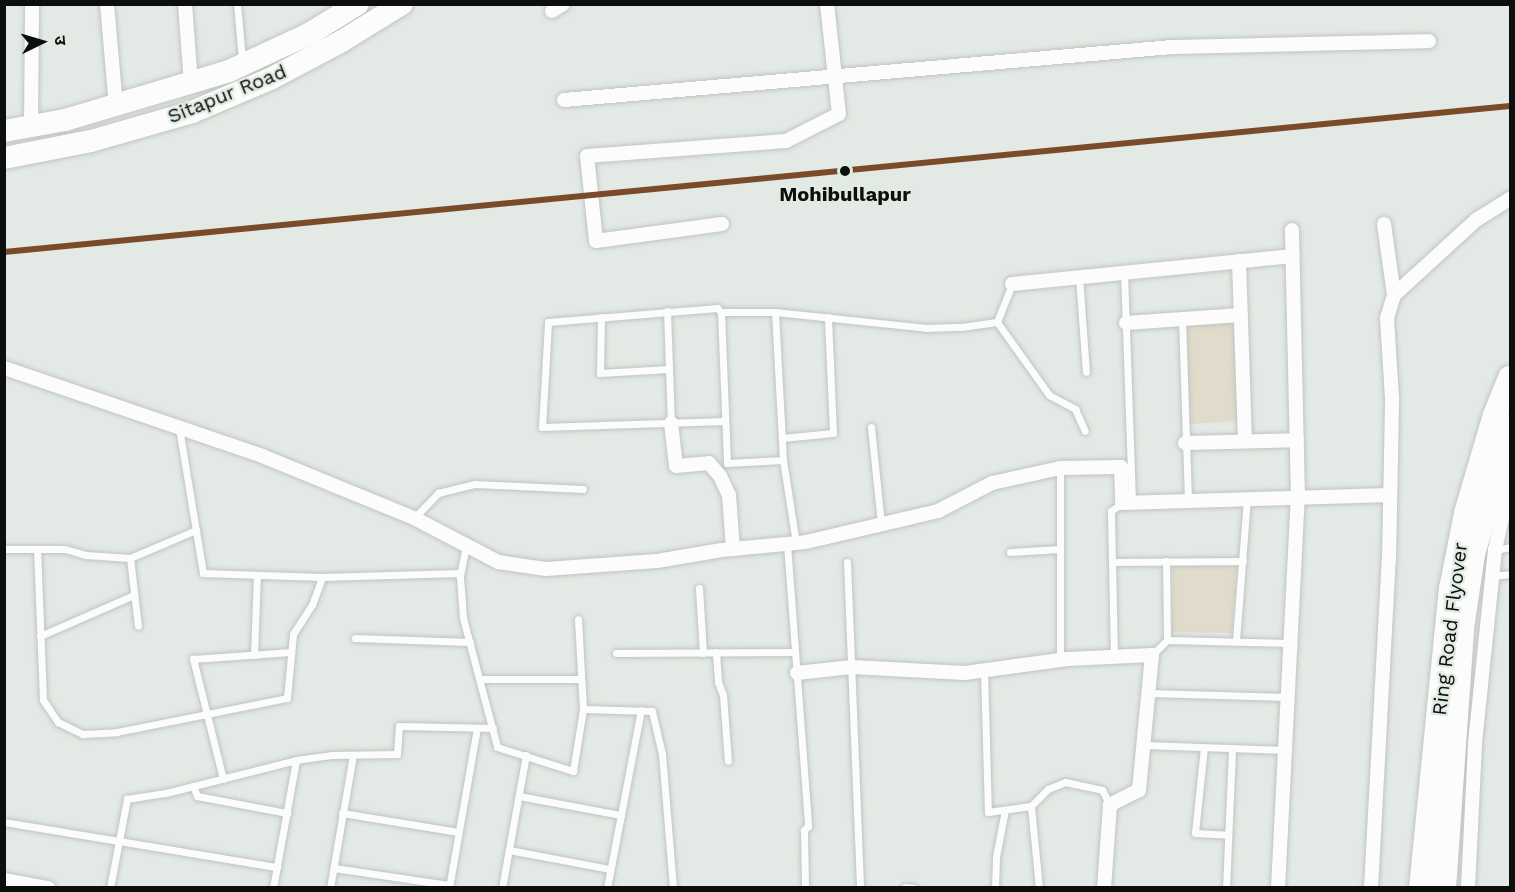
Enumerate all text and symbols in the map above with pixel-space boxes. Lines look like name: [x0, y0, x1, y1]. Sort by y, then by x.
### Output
north arrow: [12, 12, 72, 72]
text: उ: [51, 35, 70, 46]
street label: Sitapur Road: [164, 59, 290, 129]
marker: Mohibullapur: [836, 162, 854, 180]
place label: Mohibullapur: [779, 182, 911, 206]
street label: Ring Road Flyover: [1427, 541, 1473, 717]

